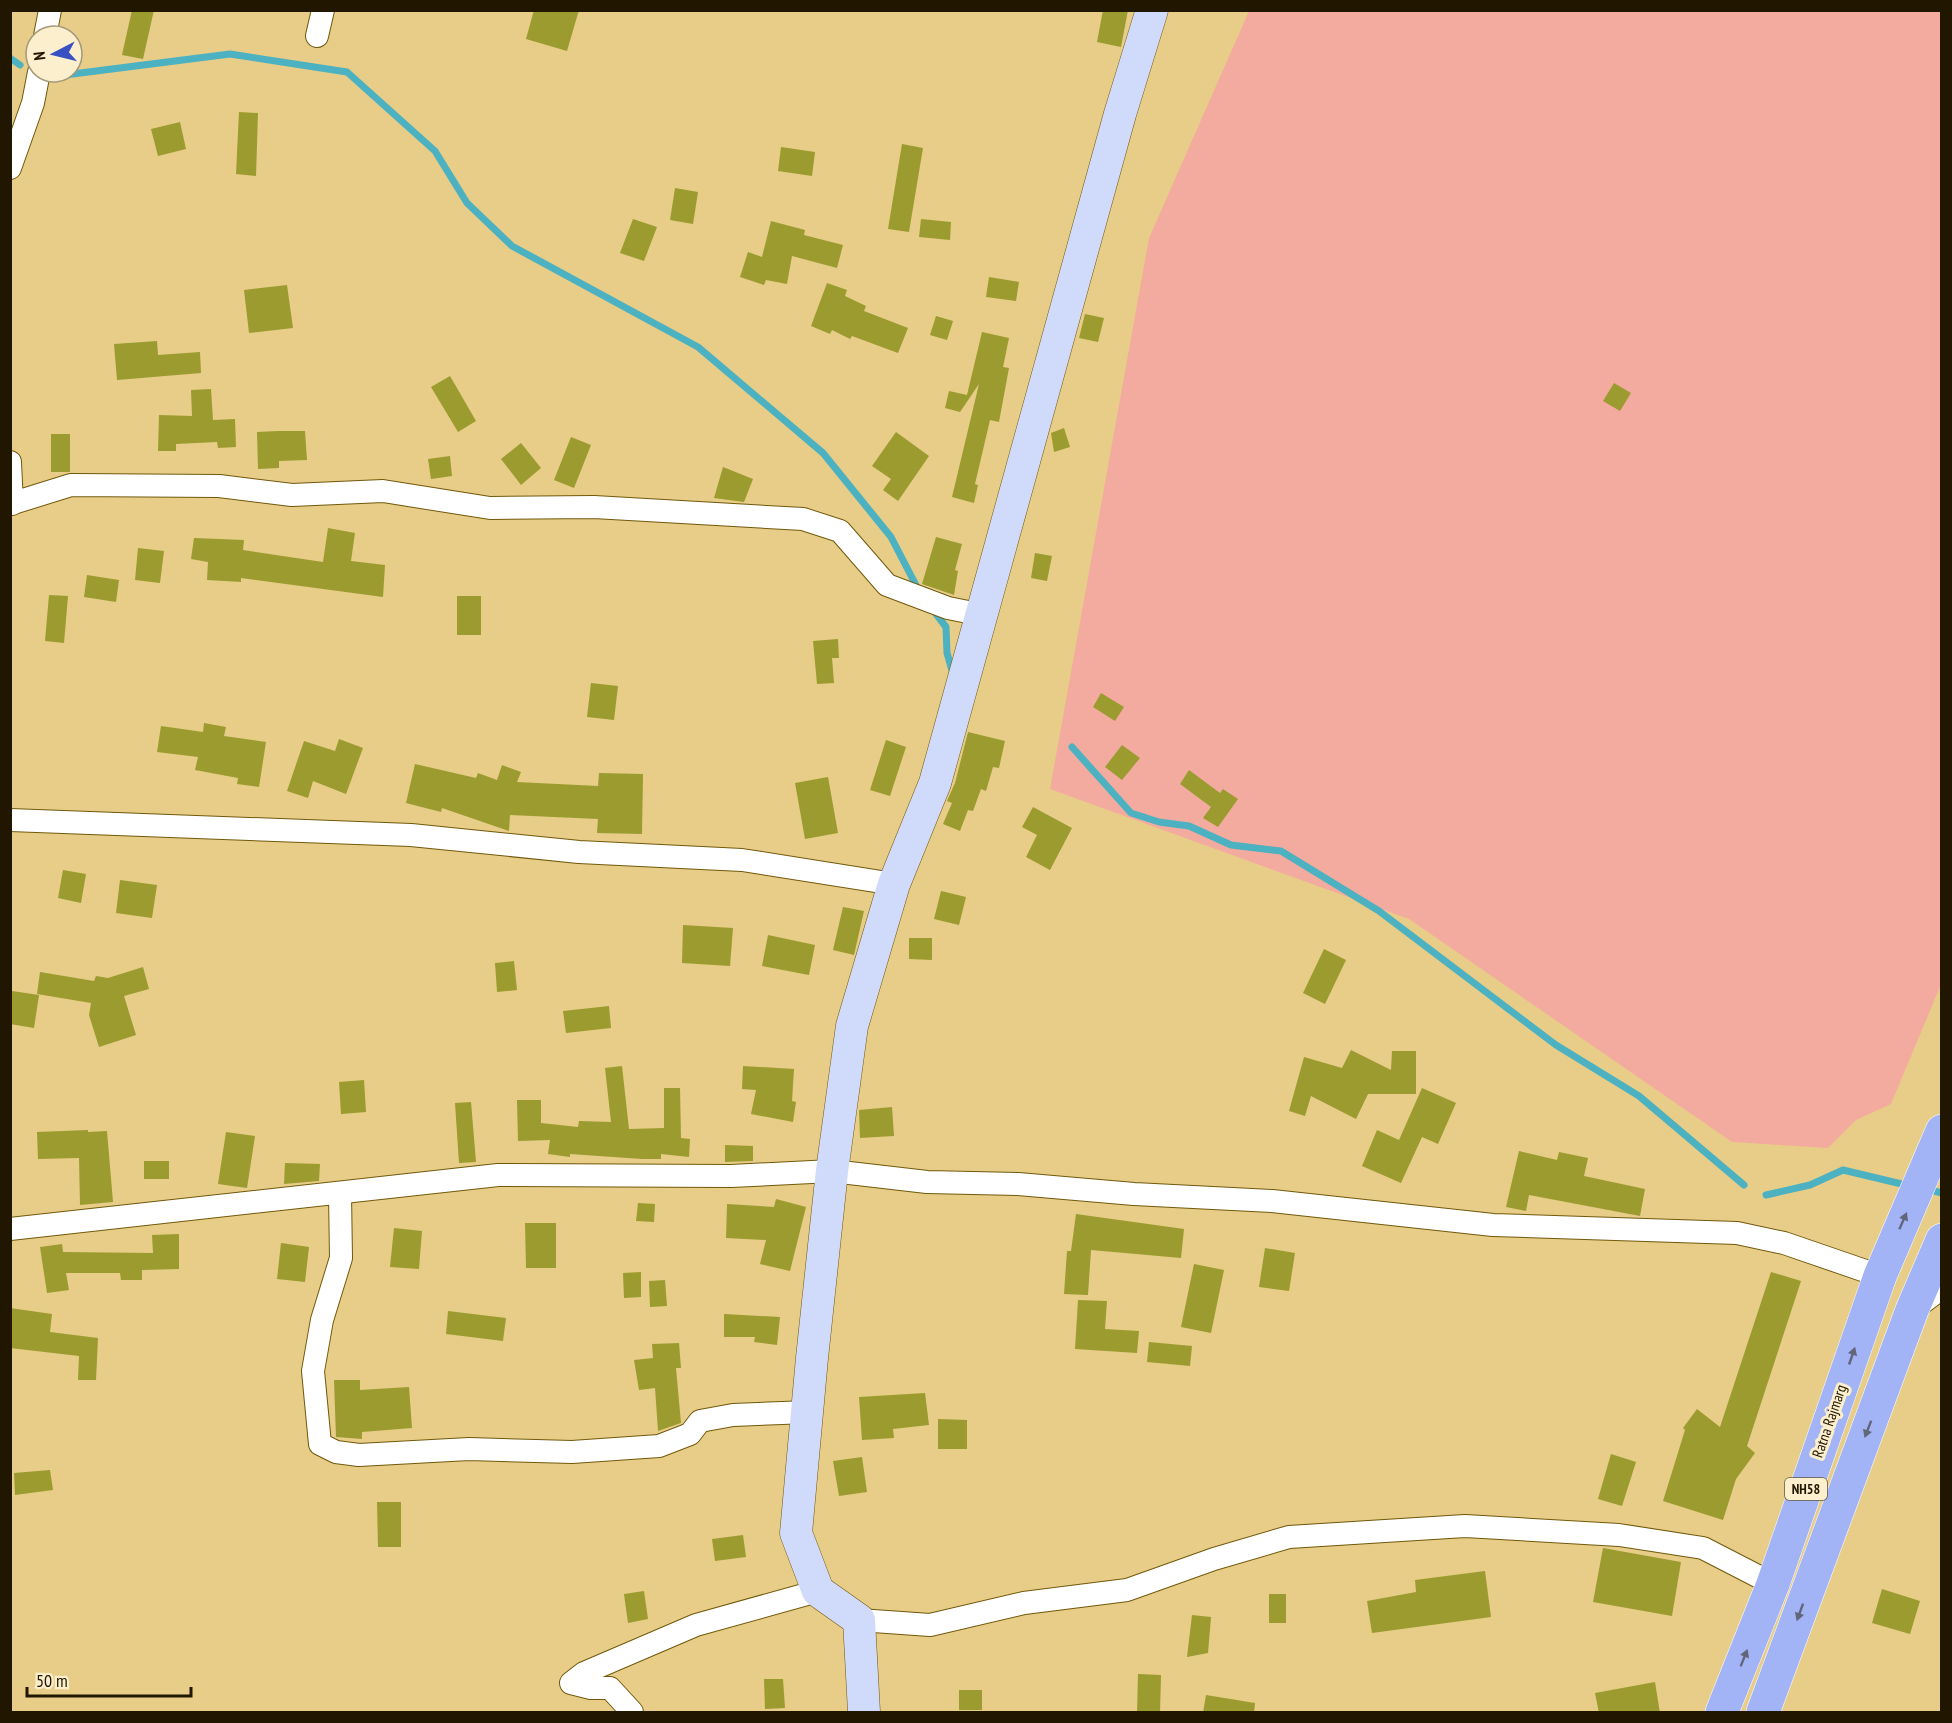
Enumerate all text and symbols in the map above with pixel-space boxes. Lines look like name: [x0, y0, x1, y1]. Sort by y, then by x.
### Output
north arrow: [24, 24, 84, 84]
text: N: [29, 50, 50, 61]
one-way arrow: [1899, 1212, 1908, 1229]
one-way arrow: [1847, 1347, 1857, 1365]
street label: Ratna Rajmarg: [1808, 1382, 1850, 1460]
one-way arrow: [1863, 1421, 1873, 1439]
road number: NH58: [1785, 1478, 1827, 1500]
one-way arrow: [1795, 1603, 1804, 1621]
one-way arrow: [1740, 1649, 1749, 1667]
scale bar: [27, 1660, 190, 1698]
text: 50 m: [36, 1669, 68, 1692]

